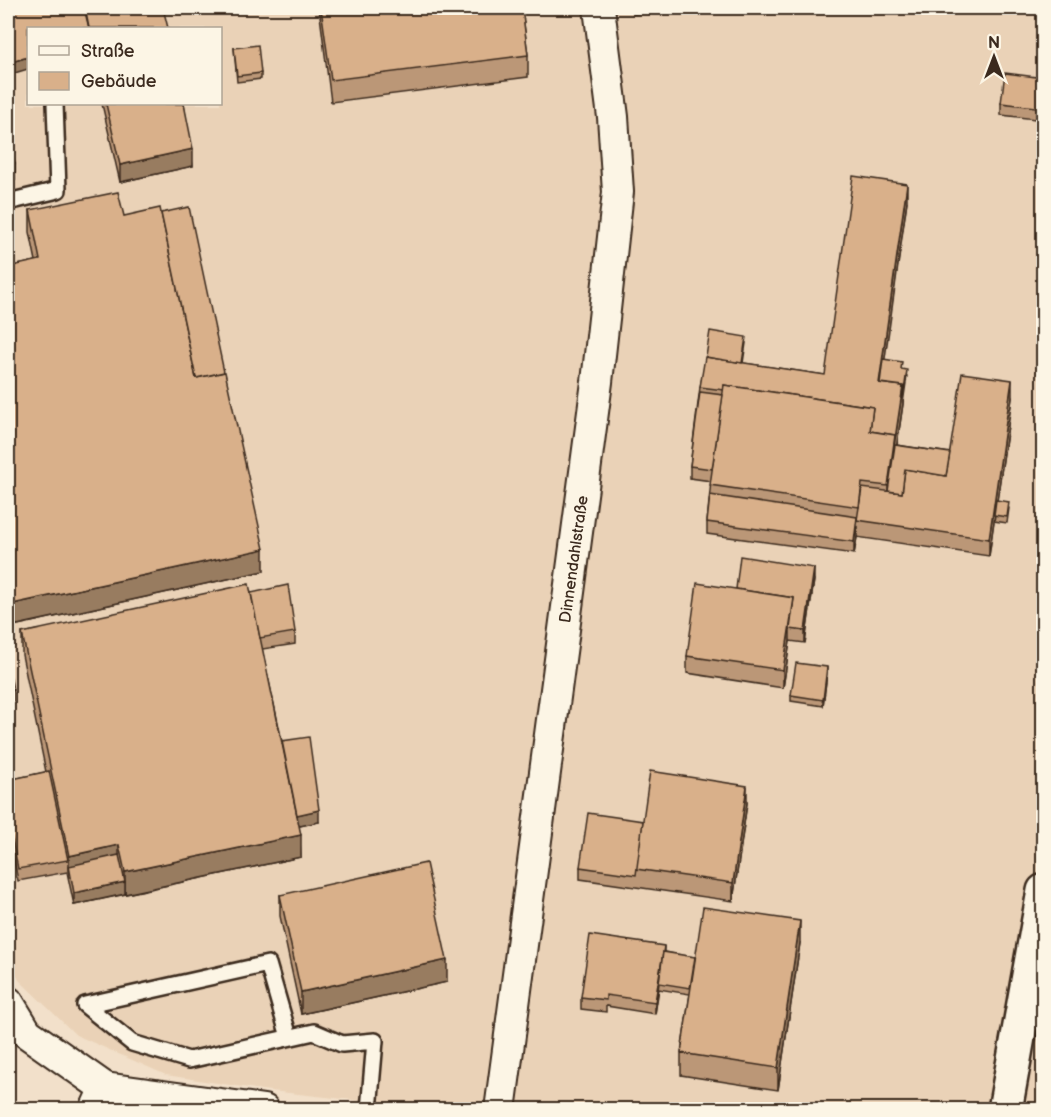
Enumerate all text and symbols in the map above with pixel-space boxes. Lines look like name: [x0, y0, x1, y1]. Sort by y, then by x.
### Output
legend: [27, 27, 222, 105]
north arrow: [964, 27, 1024, 87]
text: N: [988, 34, 1000, 53]
text: Straße: [81, 41, 135, 62]
text: Gebäude: [81, 71, 157, 92]
street label: Dinnendahlstraße: [556, 494, 593, 624]

